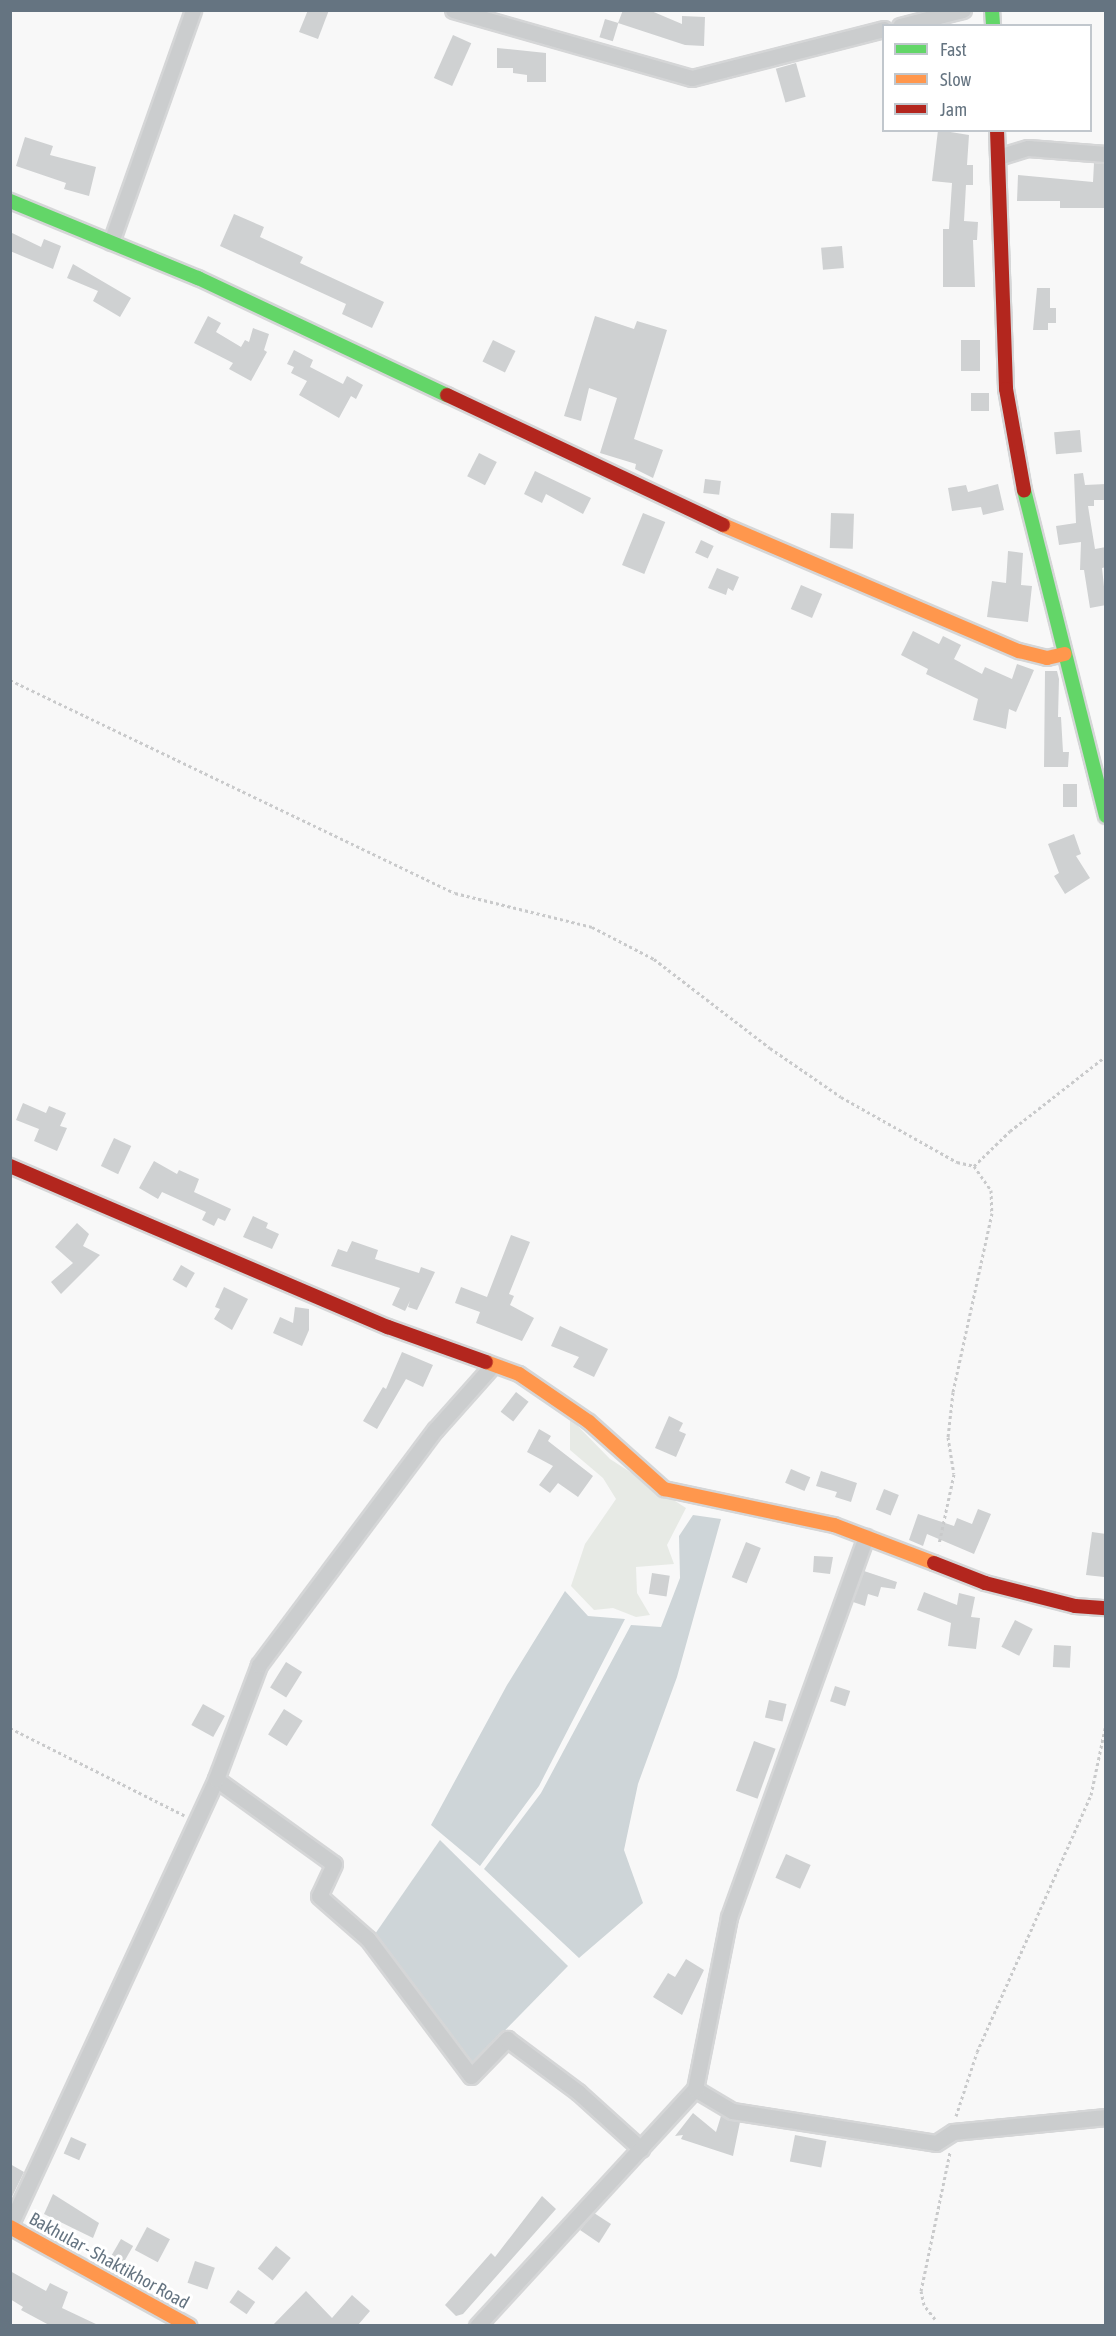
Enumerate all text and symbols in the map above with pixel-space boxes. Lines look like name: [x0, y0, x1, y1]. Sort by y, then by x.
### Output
legend: [882, 24, 1092, 132]
text: Fast: [940, 39, 967, 60]
text: Slow: [940, 69, 971, 90]
text: Jam: [940, 99, 967, 120]
street label: Bakhular - Shaktikhor Road: [25, 2208, 193, 2314]

